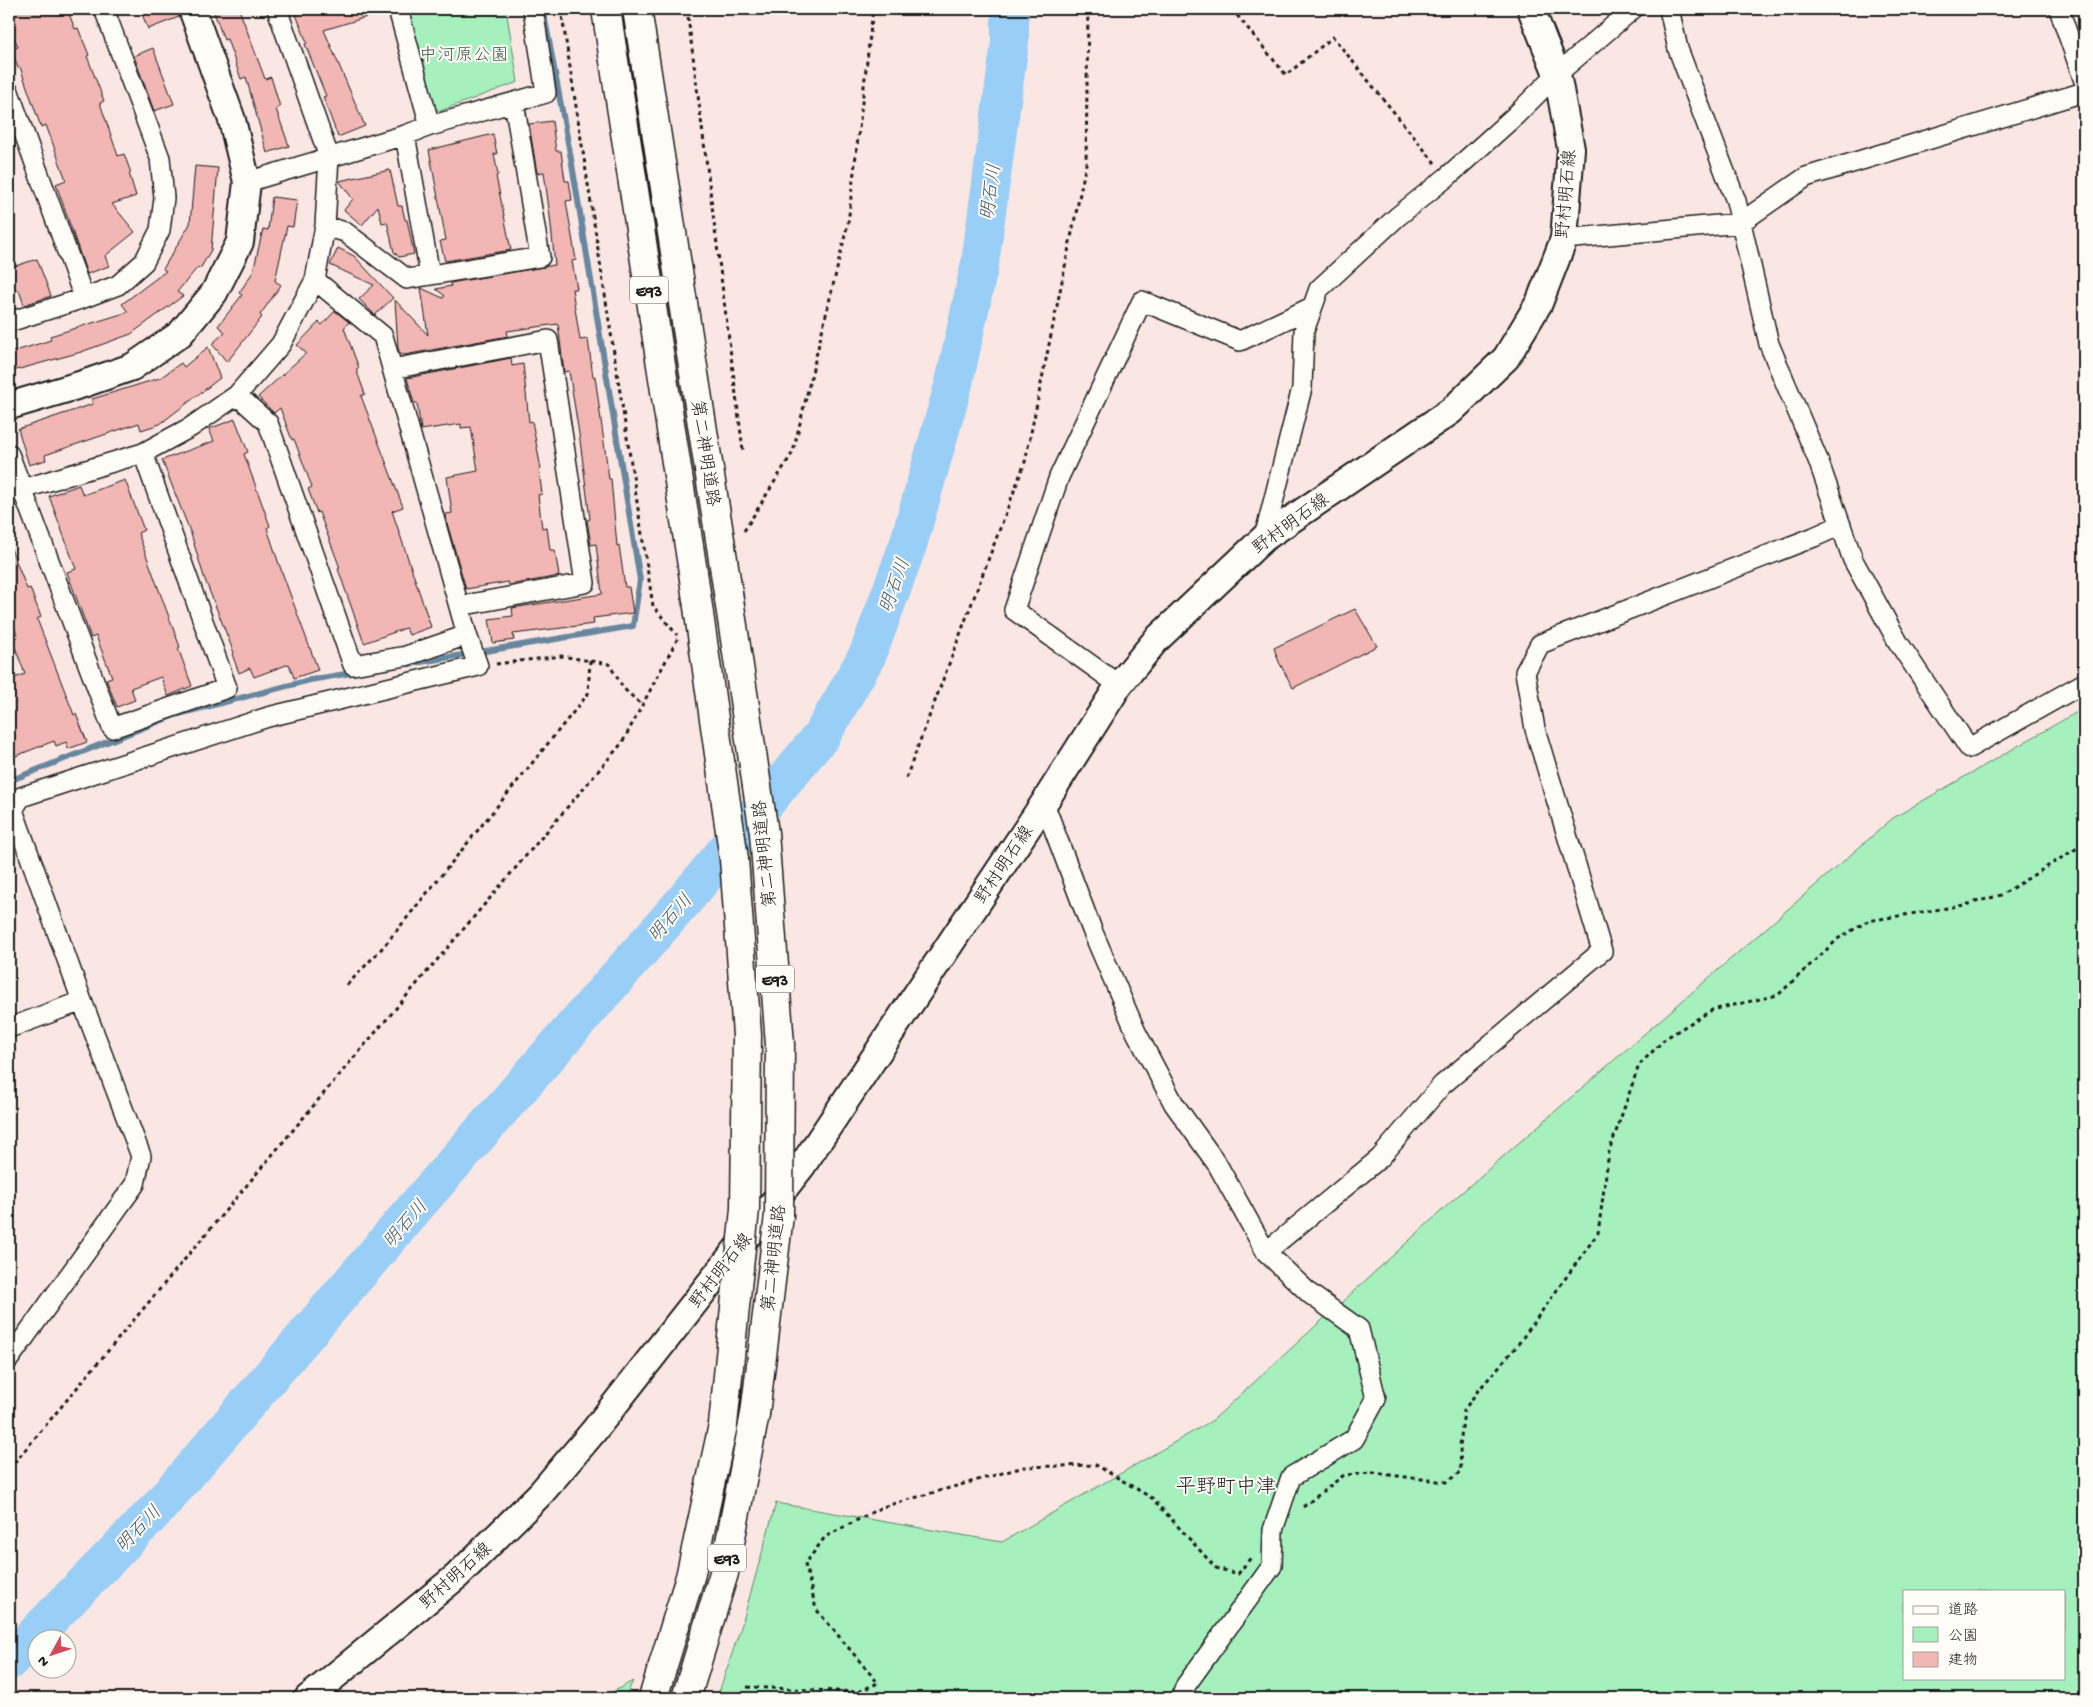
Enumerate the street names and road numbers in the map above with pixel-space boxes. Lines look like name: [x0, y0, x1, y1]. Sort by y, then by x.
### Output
street label: 野村明石線: [1552, 148, 1582, 240]
road number: E93: [630, 276, 668, 304]
street label: 第二神明道路: [685, 398, 723, 508]
street label: 野村明石線: [1248, 489, 1334, 560]
street label: 第二神明道路: [749, 799, 783, 909]
street label: 野村明石線: [970, 822, 1039, 909]
road number: E93: [756, 966, 794, 992]
street label: 第二神明道路: [758, 1203, 792, 1313]
street label: 野村明石線: [685, 1229, 758, 1313]
street label: 野村明石線: [416, 1538, 497, 1615]
road number: E93: [708, 1545, 746, 1572]

